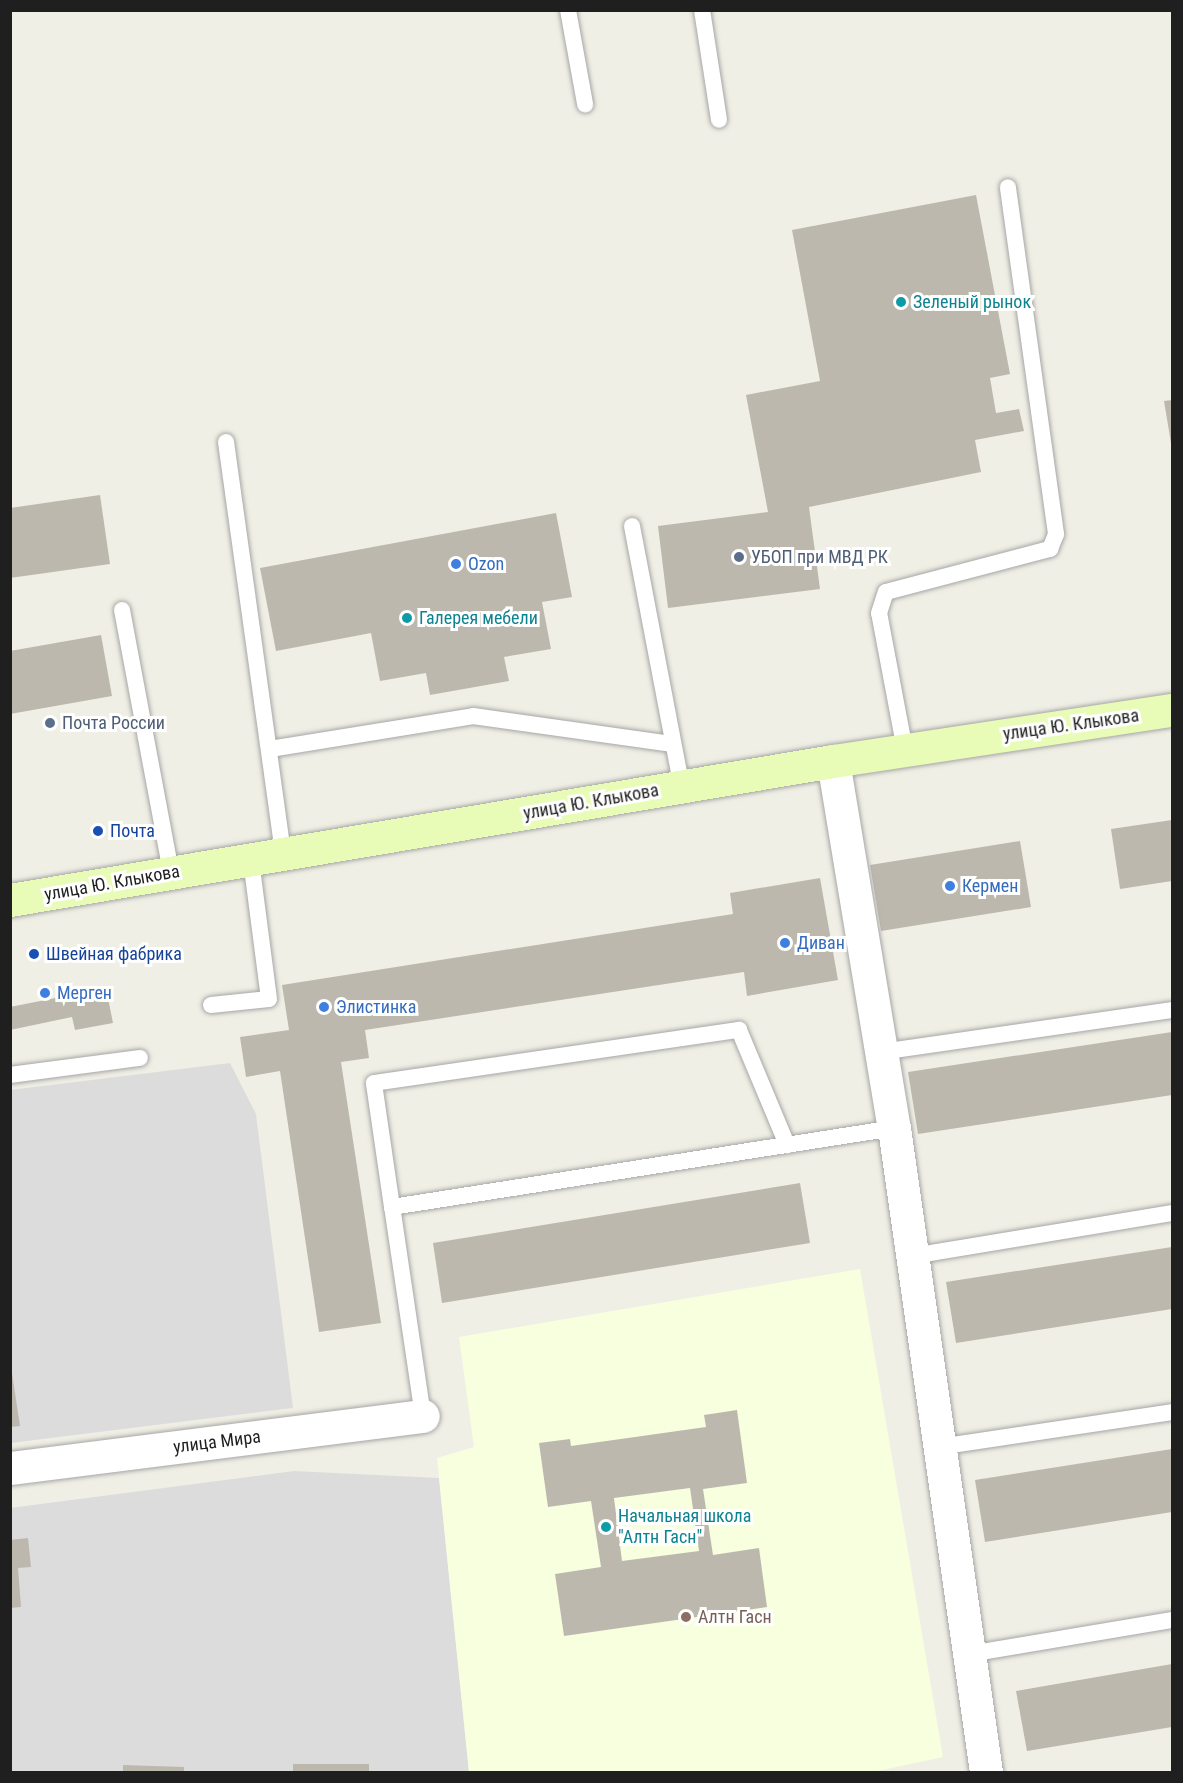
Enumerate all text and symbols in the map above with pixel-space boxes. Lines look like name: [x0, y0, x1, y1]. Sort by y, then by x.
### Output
place label: Зеленый рынок: [913, 291, 1031, 313]
marker: Зеленый рынок: [894, 295, 908, 309]
place label: УБОП при МВД РК: [751, 546, 888, 568]
marker: УБОП при МВД РК: [732, 550, 746, 564]
place label: Ozon: [468, 553, 504, 575]
marker: Ozon: [449, 557, 463, 571]
place label: Галерея мебели: [419, 607, 538, 629]
marker: Галерея мебели: [400, 611, 414, 625]
street label: улица Ю. Клыкова: [1002, 705, 1140, 745]
place label: Почта России: [62, 712, 165, 734]
marker: Почта России: [43, 716, 57, 730]
street label: улица Ю. Клыкова: [522, 779, 660, 825]
place label: Почта: [110, 820, 155, 842]
marker: Почта: [91, 824, 105, 838]
street label: улица Ю. Клыкова: [43, 860, 181, 906]
place label: Кермен: [962, 875, 1018, 897]
marker: Кермен: [943, 879, 957, 893]
place label: Диван: [797, 932, 845, 954]
marker: Диван: [778, 936, 792, 950]
place label: Швейная фабрика: [46, 943, 182, 965]
marker: Швейная фабрика: [27, 947, 41, 961]
place label: Мерген: [57, 982, 112, 1004]
marker: Мерген: [38, 986, 52, 1000]
place label: Элистинка: [336, 996, 416, 1018]
marker: Элистинка: [317, 1000, 331, 1014]
street label: улица Мира: [172, 1426, 262, 1458]
place label: Начальная школа "Алтн Гасн": [618, 1506, 751, 1549]
marker: Начальная школа "Алтн Гасн": [599, 1520, 613, 1534]
place label: Алтн Гасн: [698, 1606, 772, 1628]
marker: Алтн Гасн: [679, 1610, 693, 1624]

